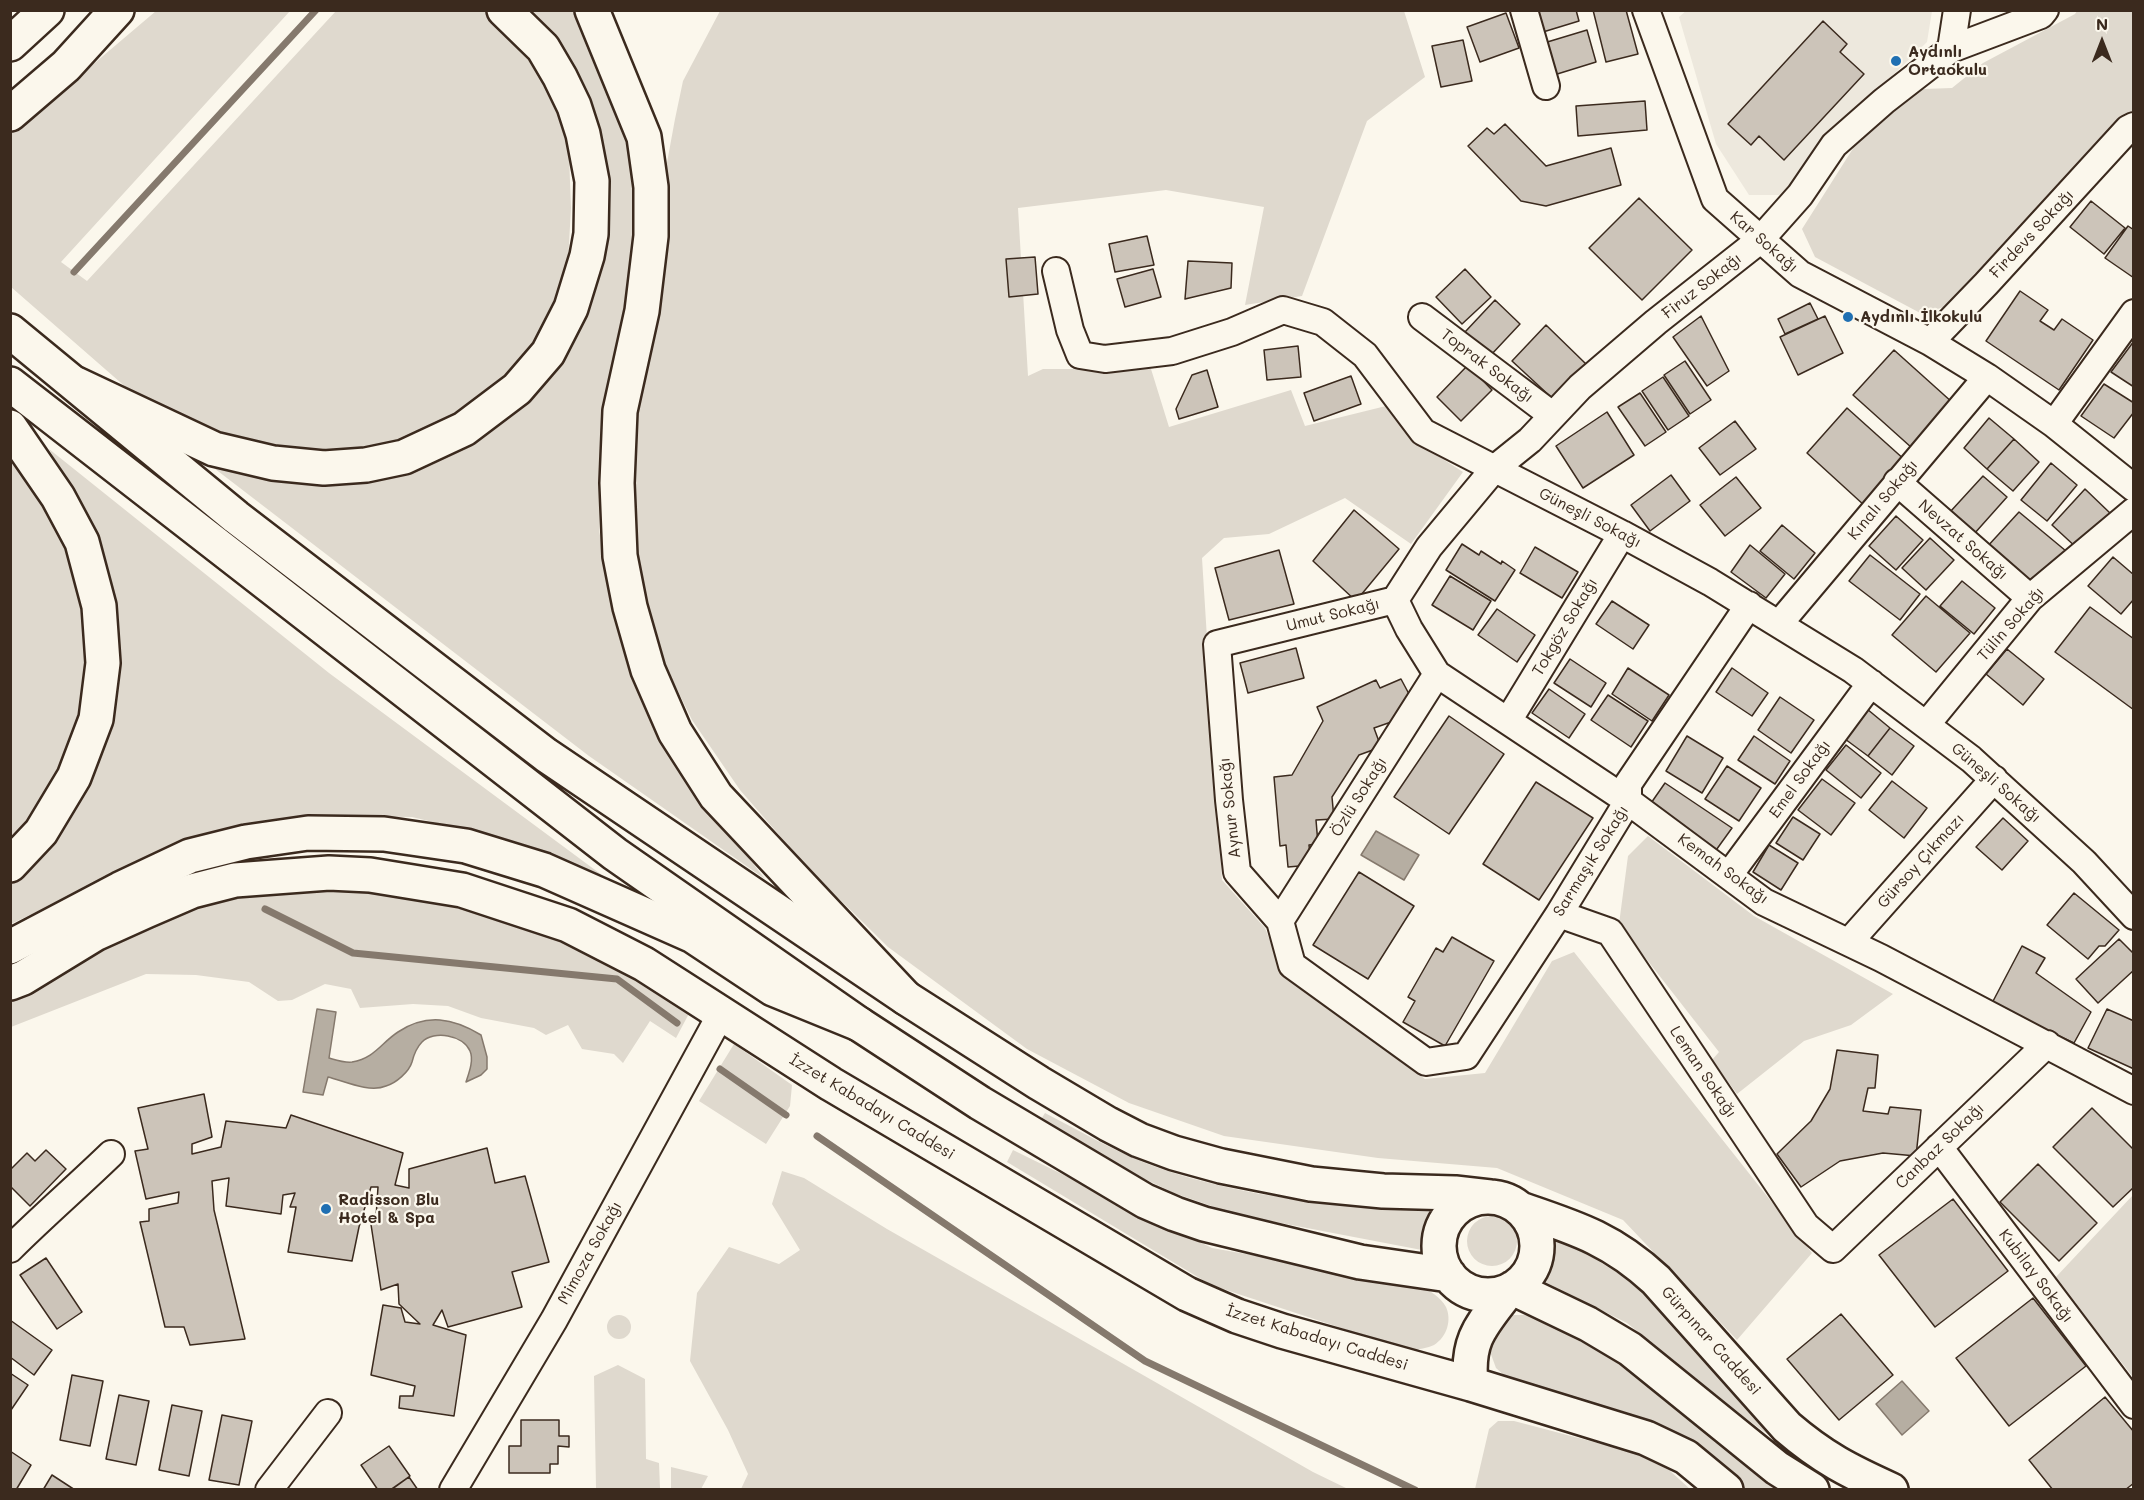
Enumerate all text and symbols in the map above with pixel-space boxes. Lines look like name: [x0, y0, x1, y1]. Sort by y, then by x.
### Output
north arrow: [2072, 12, 2132, 72]
text: N: [2096, 13, 2108, 34]
place label: Aydınlı Ortaokulu: [1908, 42, 1987, 80]
marker: Aydınlı Ortaokulu: [1889, 54, 1903, 68]
street label: Firdevs Sokağı: [1986, 186, 2078, 282]
street label: Kar Sokağı: [1726, 207, 1802, 277]
street label: Firuz Sokağı: [1658, 249, 1746, 323]
place label: Aydınlı İlkokulu: [1860, 307, 1983, 327]
marker: Aydınlı İlkokulu: [1841, 310, 1855, 324]
street label: Toprak Sokağı: [1437, 325, 1537, 407]
street label: Kınalı Sokağı: [1844, 456, 1922, 544]
street label: Güneşli Sokağı: [1536, 484, 1644, 552]
street label: Nevzat Sokağı: [1914, 496, 2012, 584]
street label: Tokgöz Sokağı: [1528, 575, 1602, 679]
street label: Tülin Sokağı: [1974, 583, 2048, 665]
street label: Umut Sokağı: [1284, 594, 1382, 636]
street label: Emel Sokağı: [1765, 736, 1835, 822]
street label: Güneşli Sokağı: [1947, 739, 2045, 827]
street label: Özlü Sokağı: [1327, 753, 1391, 841]
street label: Aynur Sokağı: [1215, 757, 1245, 859]
street label: Sarmaşık Sokağı: [1549, 802, 1633, 920]
street label: Gürsoy Çıkmazı: [1873, 810, 1969, 912]
street label: Kemah Sokağı: [1674, 830, 1772, 908]
street label: Leman Sokağı: [1665, 1023, 1741, 1121]
street label: İzzet Kabadayı Caddesi: [786, 1050, 958, 1164]
street label: Canbaz Sokağı: [1892, 1099, 1988, 1193]
place label: Radisson Blu Hotel & Spa: [338, 1190, 439, 1228]
street label: Mimoza Sokağı: [554, 1198, 626, 1308]
marker: Radisson Blu Hotel & Spa: [319, 1202, 333, 1216]
street label: Kubilay Sokağı: [1995, 1225, 2077, 1327]
street label: Gürpınar Caddesi: [1657, 1283, 1765, 1399]
street label: İzzet Kabadayı Caddesi: [1224, 1301, 1410, 1375]

